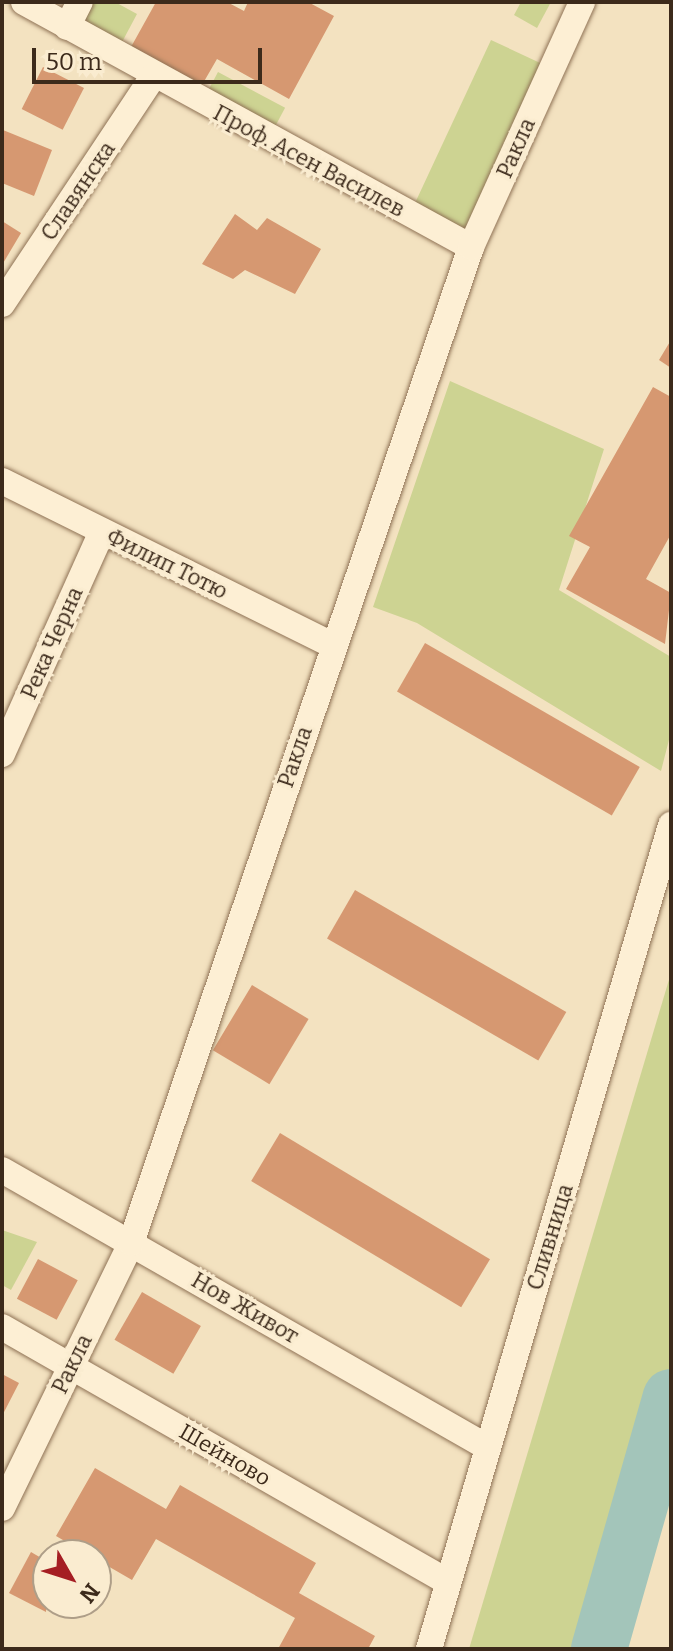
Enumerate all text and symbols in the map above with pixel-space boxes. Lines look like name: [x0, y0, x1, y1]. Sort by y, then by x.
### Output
scale bar: [36, 32, 266, 82]
text: 50 m: [46, 48, 102, 76]
street label: Проф. Асен Василев: [209, 99, 409, 223]
street label: Ракла: [491, 114, 541, 182]
street label: Славянска: [35, 137, 121, 245]
street label: Филип Тотю: [102, 523, 232, 605]
street label: Река Черна: [16, 583, 88, 703]
street label: Ракла: [272, 723, 318, 791]
street label: Сливница: [521, 1181, 579, 1293]
street label: Нов Живот: [187, 1267, 303, 1349]
street label: Ракла: [46, 1330, 98, 1398]
street label: Шейново: [175, 1418, 275, 1492]
north arrow: [32, 1539, 112, 1619]
text: N: [74, 1578, 105, 1608]

